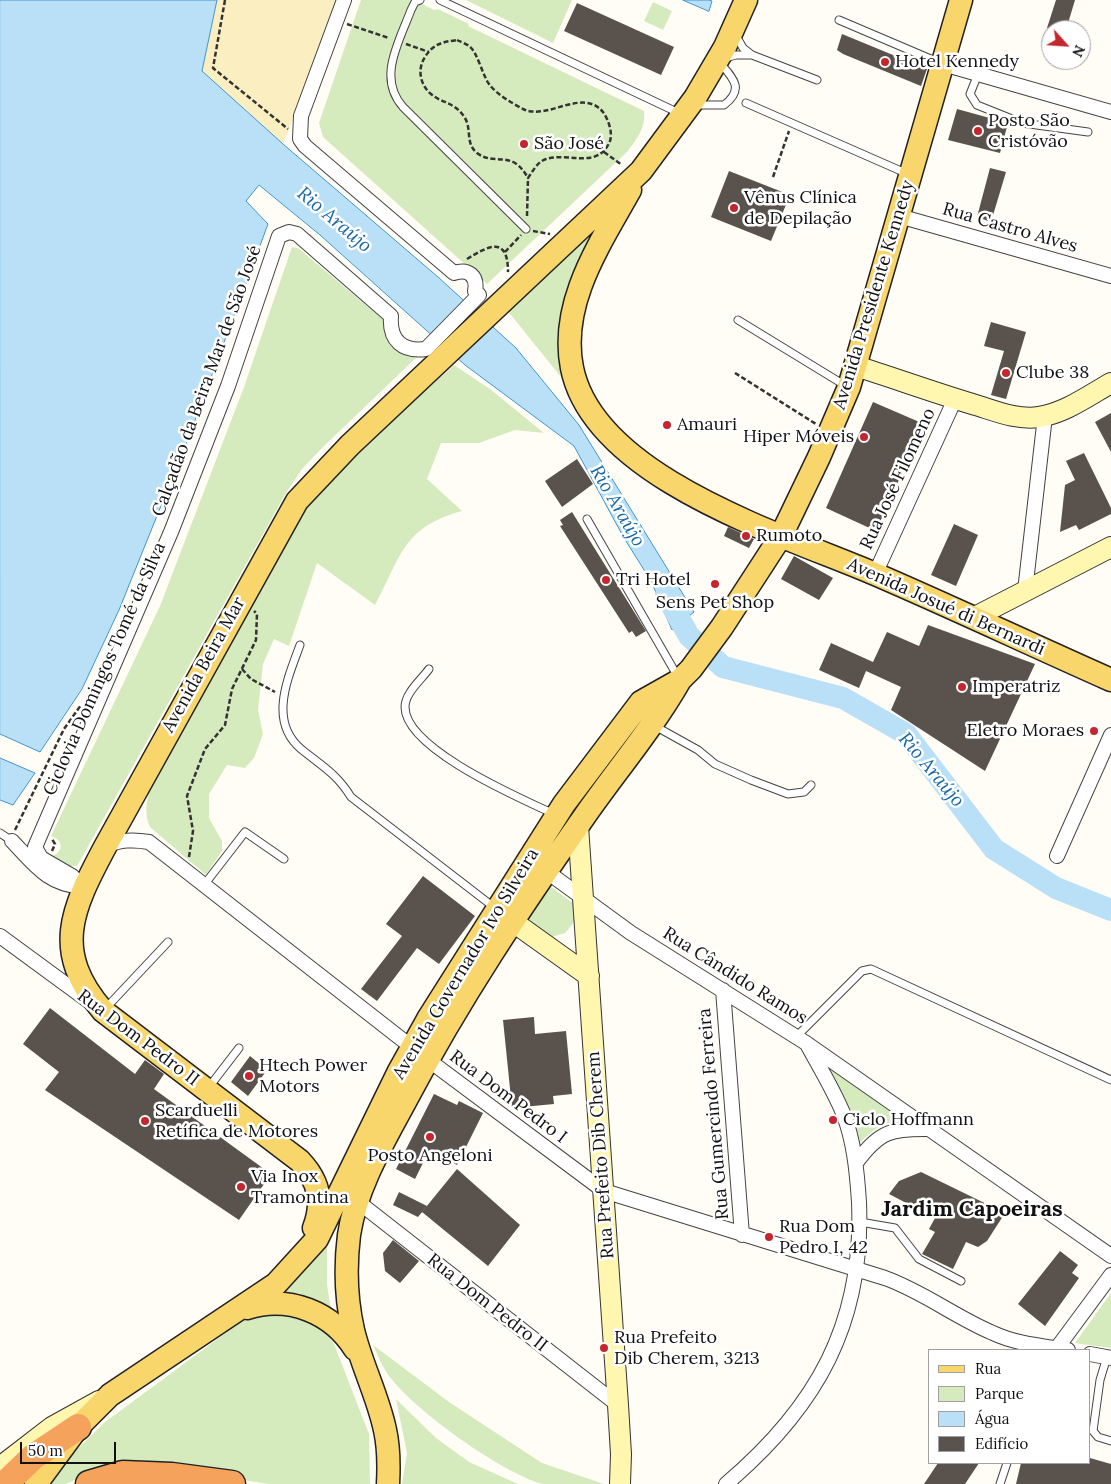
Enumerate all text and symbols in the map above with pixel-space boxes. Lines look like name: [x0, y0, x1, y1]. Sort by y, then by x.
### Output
north arrow: [1041, 20, 1091, 70]
text: N: [1068, 42, 1089, 60]
place label: Hotel Kennedy: [895, 51, 1019, 73]
marker: Hotel Kennedy: [879, 56, 891, 68]
place label: Posto São Cristóvão: [988, 110, 1070, 152]
marker: Posto São Cristóvão: [972, 125, 984, 137]
place label: São José: [534, 133, 604, 155]
marker: São José: [518, 138, 530, 150]
street label: Avenida Presidente Kennedy: [829, 178, 919, 412]
water label: Rio Araújo: [292, 182, 376, 258]
place label: Vênus Clínica de Depilação: [744, 187, 857, 230]
street label: Rua Castro Alves: [940, 198, 1080, 258]
marker: Vênus Clínica de Depilação: [728, 202, 740, 214]
street label: Calçadão da Beira Mar de São José: [148, 242, 266, 520]
place label: Clube 38: [1016, 362, 1089, 384]
marker: Clube 38: [1000, 367, 1012, 379]
street label: Rua José Filomeno: [856, 405, 940, 553]
place label: Amauri: [677, 414, 737, 436]
marker: Amauri: [661, 419, 673, 431]
place label: Hiper Móveis: [743, 426, 854, 448]
marker: Hiper Móveis: [858, 431, 870, 443]
water label: Rio Araújo: [585, 461, 649, 551]
place label: Rumoto: [756, 525, 822, 547]
marker: Rumoto: [740, 530, 752, 542]
street label: Ciclovia Domingos Tomé da Silva: [39, 539, 171, 799]
street label: Avenida Josué di Bernardi: [844, 554, 1048, 660]
place label: Tri Hotel: [616, 569, 691, 591]
marker: Tri Hotel: [600, 574, 612, 586]
marker: Sens Pet Shop: [709, 578, 721, 590]
place label: Sens Pet Shop: [656, 592, 774, 614]
street label: Avenida Beira Mar: [158, 593, 250, 737]
place label: Imperatriz: [972, 676, 1060, 698]
marker: Imperatriz: [956, 681, 968, 693]
place label: Eletro Moraes: [966, 720, 1084, 742]
marker: Eletro Moraes: [1088, 725, 1100, 737]
water label: Rio Araújo: [893, 728, 969, 812]
street label: Avenida Governador Ivo Silveira: [388, 844, 544, 1084]
street label: Rua Cândido Ramos: [659, 923, 811, 1029]
street label: Rua Dom Pedro II: [73, 985, 203, 1091]
street label: Rua Gumercindo Ferreira: [694, 1007, 734, 1221]
street label: Rua Dom Pedro I: [445, 1046, 571, 1148]
street label: Rua Prefeito Dib Cherem: [583, 1050, 619, 1260]
place label: Htech Power Motors: [259, 1055, 367, 1098]
marker: Htech Power Motors: [243, 1070, 255, 1082]
place label: Scarduelli Retífica de Motores: [155, 1100, 318, 1142]
place label: Ciclo Hoffmann: [843, 1109, 974, 1131]
marker: Ciclo Hoffmann: [827, 1114, 839, 1126]
marker: Scarduelli Retífica de Motores: [139, 1115, 151, 1127]
marker: Posto Angeloni: [424, 1131, 436, 1143]
place label: Posto Angeloni: [367, 1145, 493, 1167]
place label: Via Inox Tramontina: [251, 1166, 349, 1208]
marker: Via Inox Tramontina: [235, 1181, 247, 1193]
district label: Jardim Capoeiras: [881, 1197, 1063, 1223]
place label: Rua Dom Pedro I, 42: [779, 1216, 868, 1258]
marker: Rua Dom Pedro I, 42: [763, 1231, 775, 1243]
street label: Rua Dom Pedro II: [422, 1249, 552, 1357]
place label: Rua Prefeito Dib Cherem, 3213: [614, 1327, 760, 1370]
marker: Rua Prefeito Dib Cherem, 3213: [598, 1342, 610, 1354]
legend: [928, 1349, 1091, 1464]
text: Rua: [975, 1359, 1001, 1378]
text: Parque: [975, 1384, 1024, 1403]
text: Água: [975, 1409, 1009, 1428]
scale bar: [22, 1432, 119, 1464]
text: Edifício: [975, 1434, 1028, 1453]
text: 50 m: [28, 1441, 63, 1460]

